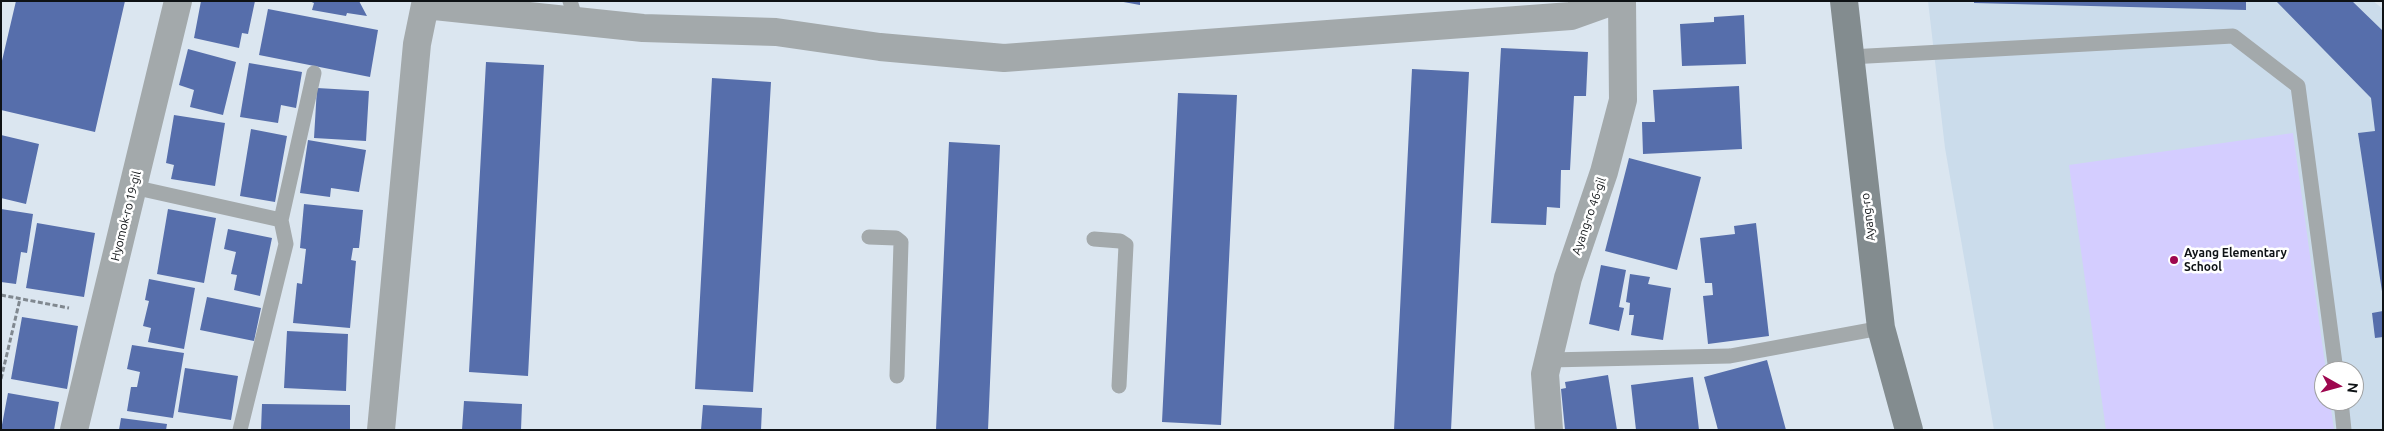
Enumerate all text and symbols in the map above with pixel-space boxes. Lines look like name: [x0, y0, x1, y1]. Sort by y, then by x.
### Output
street label: Hyomok-ro 19-gil: [108, 170, 144, 262]
street label: Ayang-ro 46-gil: [1569, 175, 1609, 257]
street label: Ayang-ro: [1858, 192, 1878, 242]
place label: Ayang Elementary School: [2184, 246, 2287, 274]
marker: Ayang Elementary School: [2168, 254, 2180, 266]
north arrow: [2314, 361, 2364, 411]
text: N: [2344, 382, 2361, 394]

